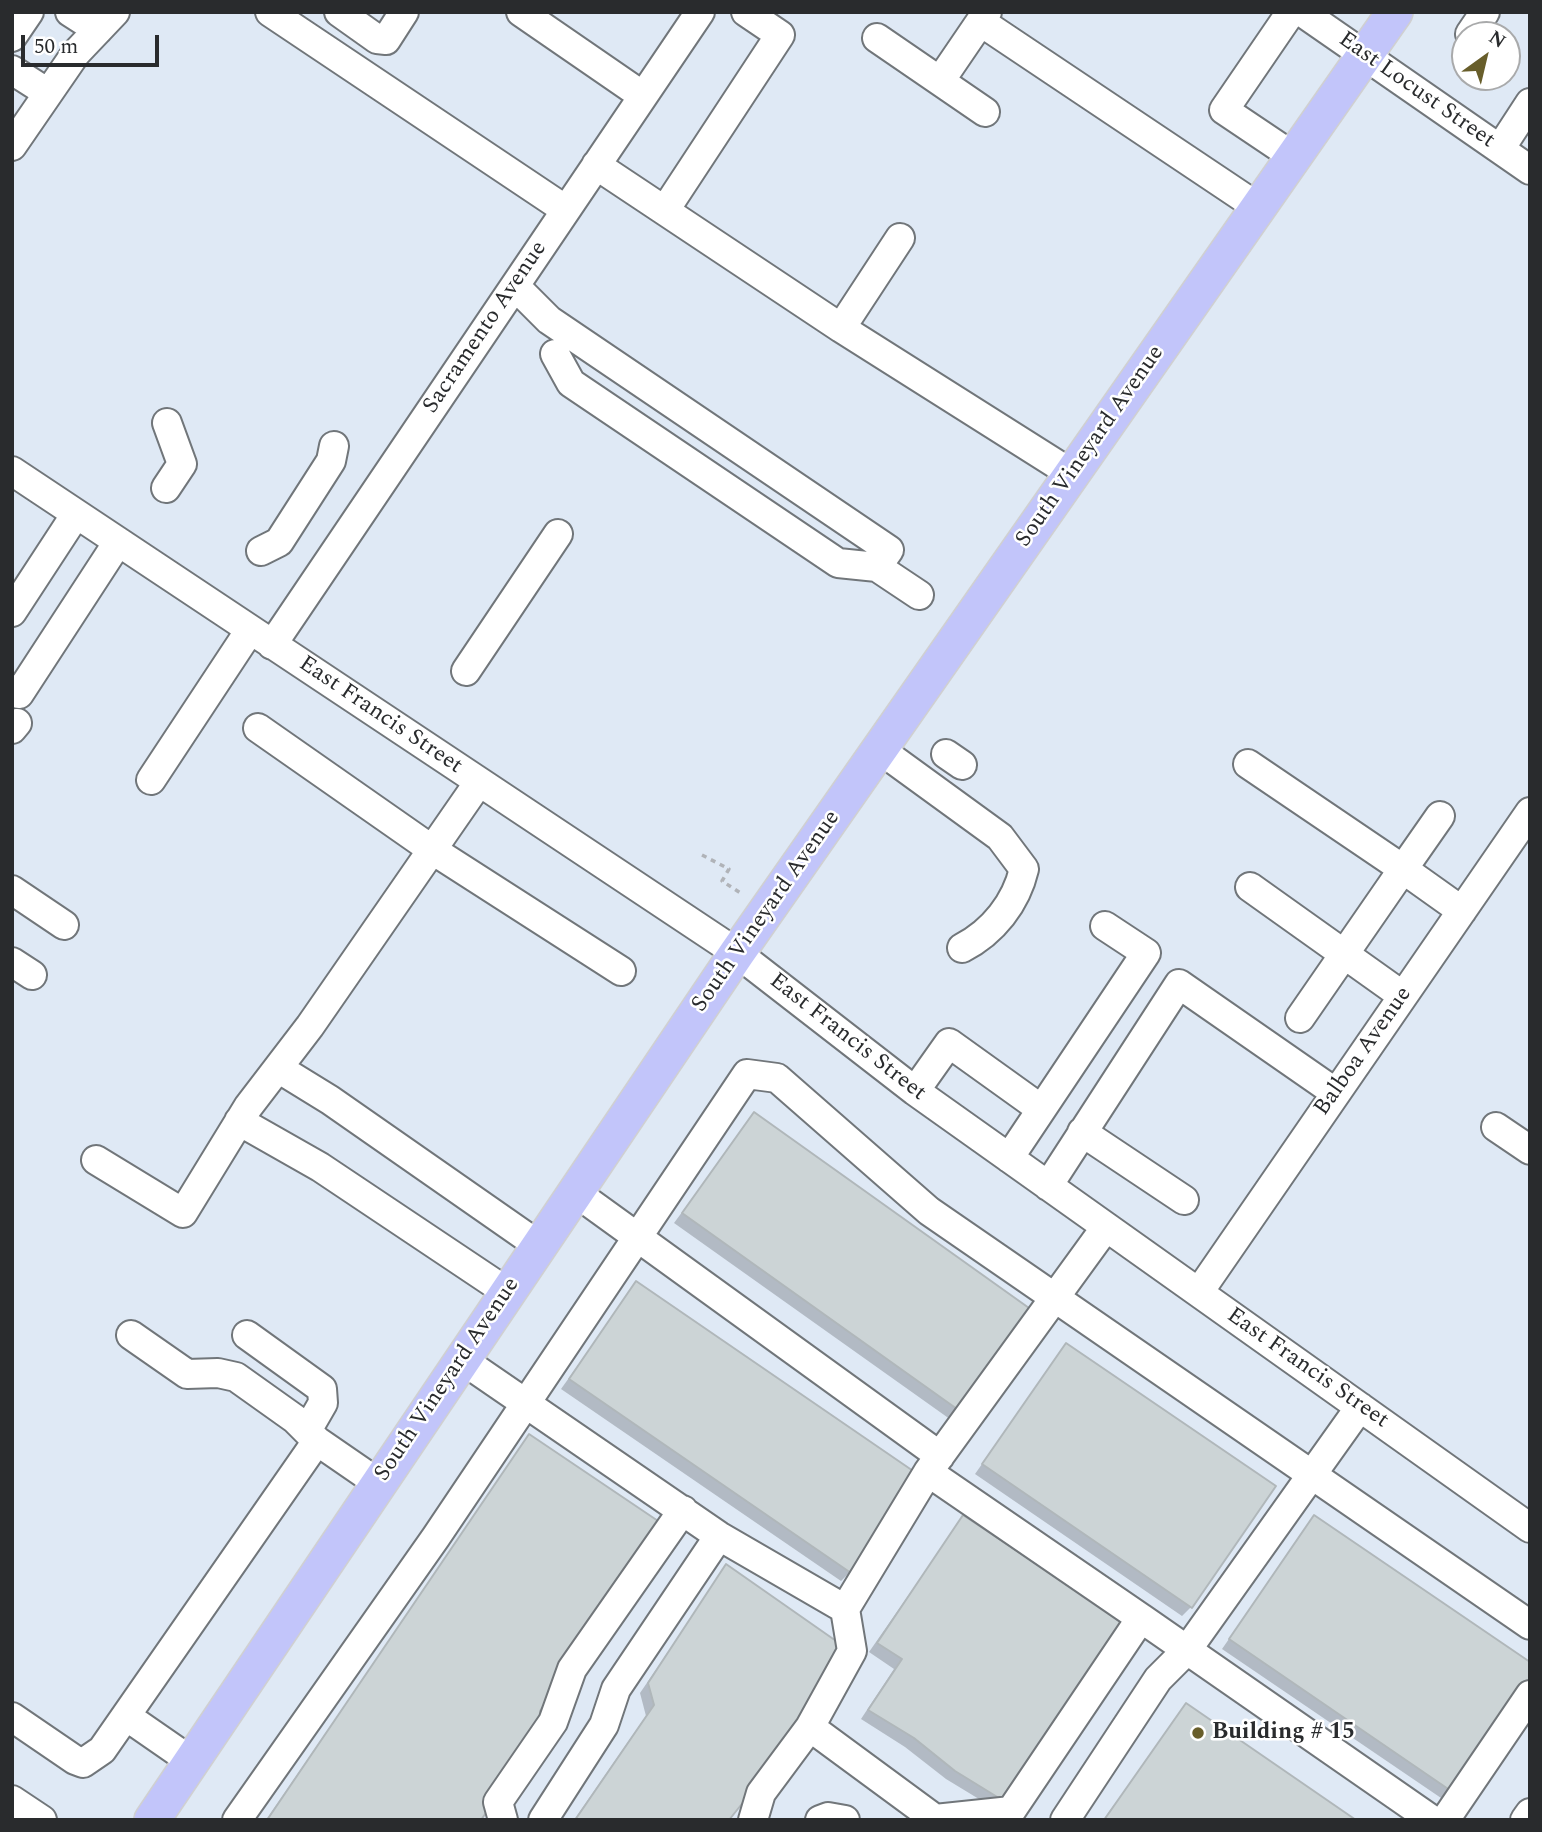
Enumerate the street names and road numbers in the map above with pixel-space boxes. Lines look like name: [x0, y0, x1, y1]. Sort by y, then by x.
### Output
street label: East Locust Street: [1332, 27, 1500, 155]
street label: Sacramento Avenue: [418, 237, 554, 419]
street label: South Vineyard Avenue: [1011, 341, 1171, 553]
street label: East Francis Street: [293, 651, 467, 781]
street label: South Vineyard Avenue: [687, 806, 847, 1018]
street label: East Francis Street: [763, 968, 931, 1108]
street label: Balboa Avenue: [1309, 982, 1419, 1122]
street label: South Vineyard Avenue: [369, 1273, 527, 1487]
street label: East Francis Street: [1221, 1303, 1393, 1435]

